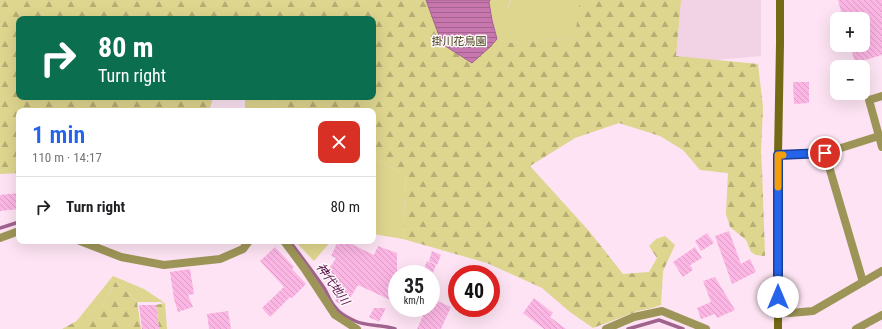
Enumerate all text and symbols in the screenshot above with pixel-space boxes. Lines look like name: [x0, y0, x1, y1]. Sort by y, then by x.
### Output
map controls: [830, 12, 870, 100]
button: +: [830, 12, 870, 52]
text: 80 m: [98, 31, 154, 64]
icon: right: [32, 32, 84, 84]
park label: 掛川花鳥園: [432, 35, 487, 48]
button: −: [830, 60, 870, 100]
text: Turn right: [98, 65, 166, 86]
text: 1 min: [32, 121, 85, 149]
button: close: [318, 121, 360, 163]
pin: [808, 136, 842, 170]
icon: arrive: [814, 142, 836, 164]
text: 110 m · 14:17: [32, 150, 102, 165]
icon: right: [32, 196, 54, 218]
text: Turn right: [66, 198, 125, 216]
text: 80 m: [330, 198, 360, 216]
water label: 神代地川: [313, 260, 354, 309]
speed limit sign: 40: [448, 265, 500, 317]
text: 35: [404, 274, 424, 298]
position arrow: [757, 276, 799, 318]
text: km/h: [404, 295, 424, 306]

